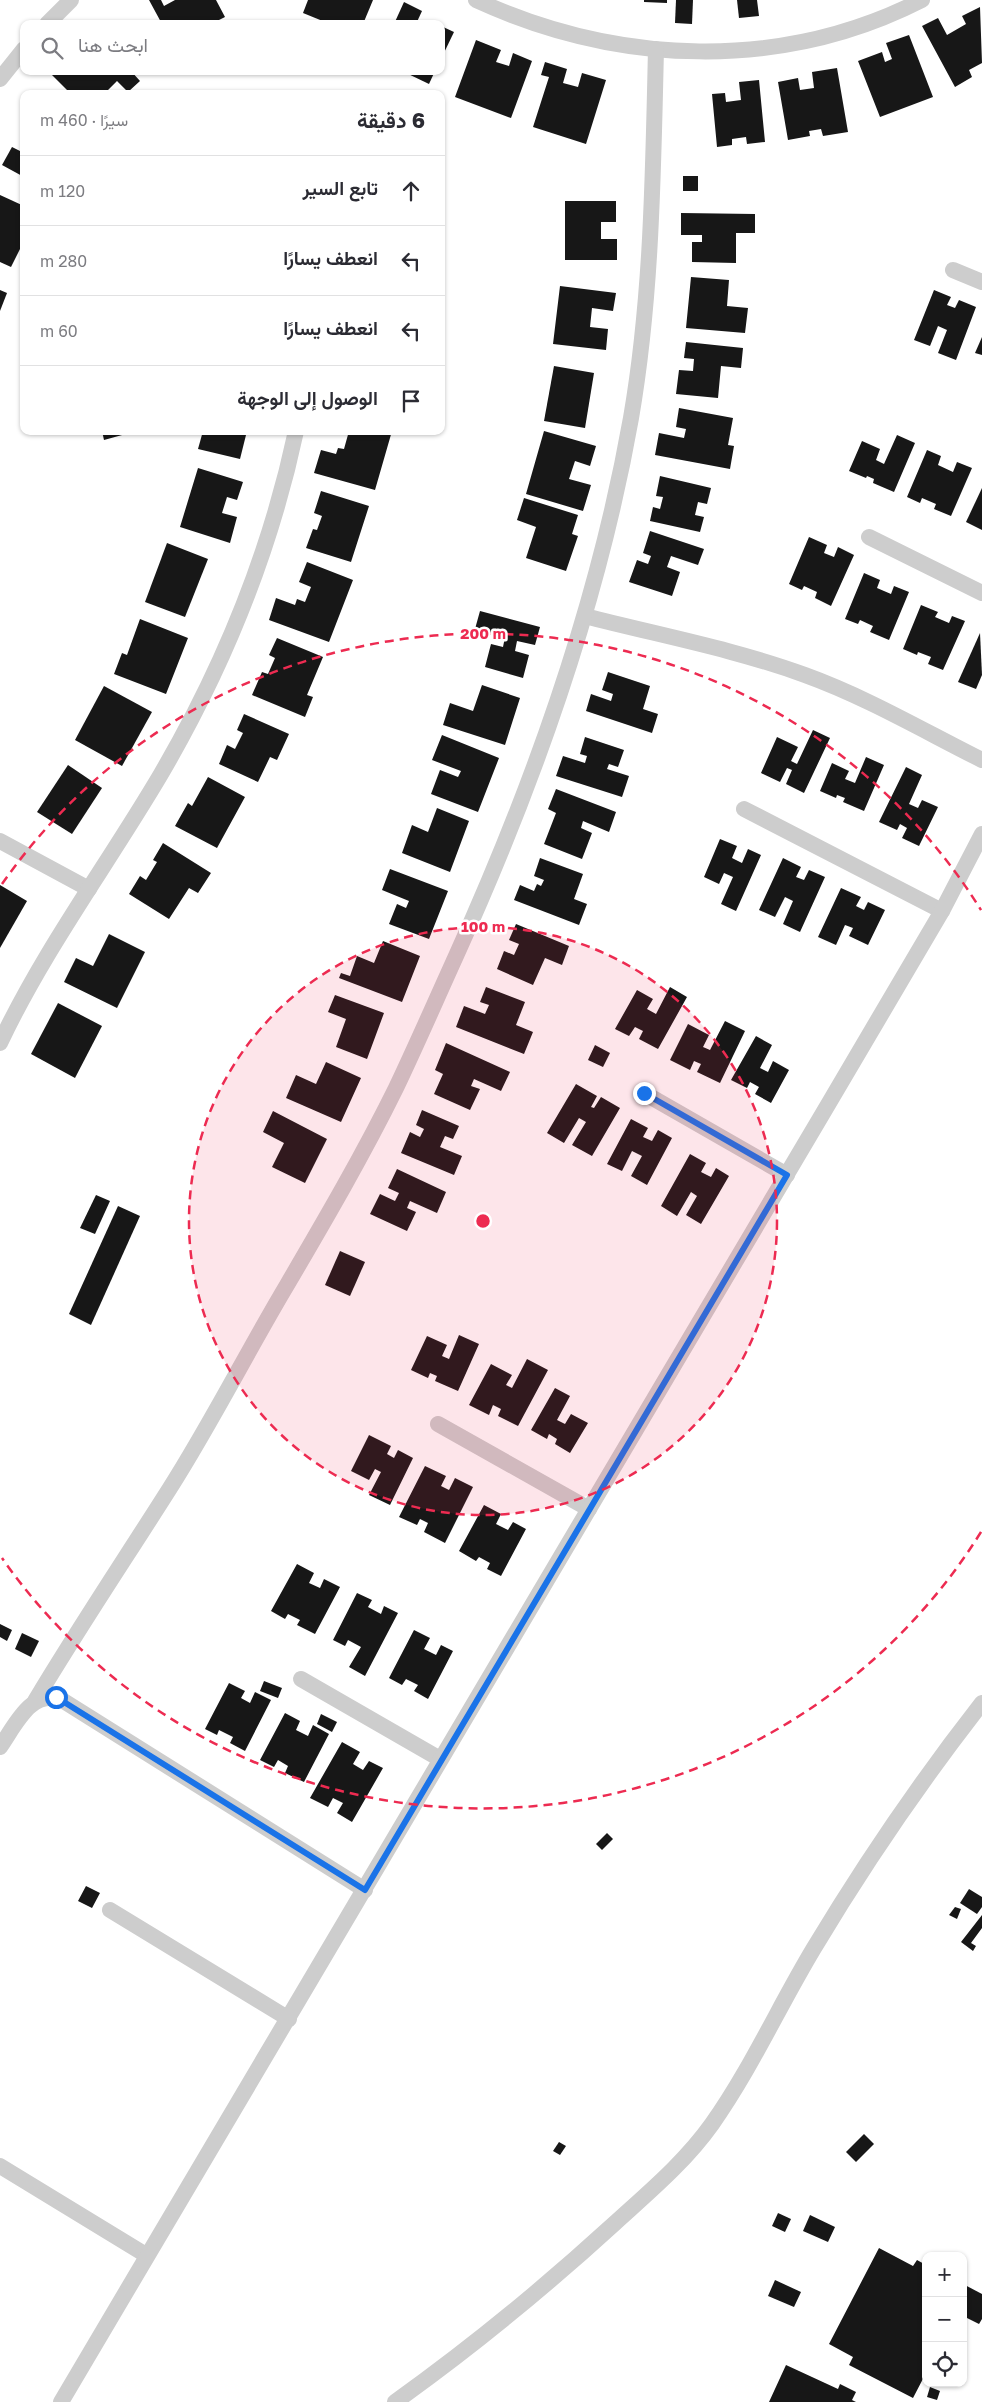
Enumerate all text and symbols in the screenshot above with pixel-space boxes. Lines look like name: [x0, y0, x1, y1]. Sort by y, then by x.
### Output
search box: [20, 20, 445, 75]
text: ابحث هنا: [78, 33, 148, 56]
icon: search: [38, 34, 66, 62]
text: 6 دقيقة: [357, 107, 425, 133]
text: سيرًا · 460 m: [40, 110, 128, 130]
text: تابع السير: [302, 176, 378, 199]
icon: ahead: [397, 177, 425, 205]
text: 120 m: [40, 181, 85, 201]
text: انعطف يسارًا: [283, 246, 378, 269]
icon: left: [397, 247, 425, 275]
text: 280 m: [40, 251, 87, 271]
text: انعطف يسارًا: [283, 316, 378, 339]
icon: left: [397, 317, 425, 345]
text: 60 m: [40, 321, 78, 341]
text: الوصول إلى الوجهة: [237, 386, 378, 409]
icon: arrive: [397, 387, 425, 415]
text: 200 m: [460, 624, 506, 642]
text: 100 m: [461, 917, 505, 935]
route end: [633, 1082, 656, 1105]
centre of rings: [474, 1212, 492, 1230]
route start: [45, 1686, 68, 1709]
map controls: [922, 2252, 967, 2387]
button: +: [922, 2252, 967, 2297]
button: −: [922, 2297, 967, 2342]
button: locate: [922, 2342, 967, 2387]

